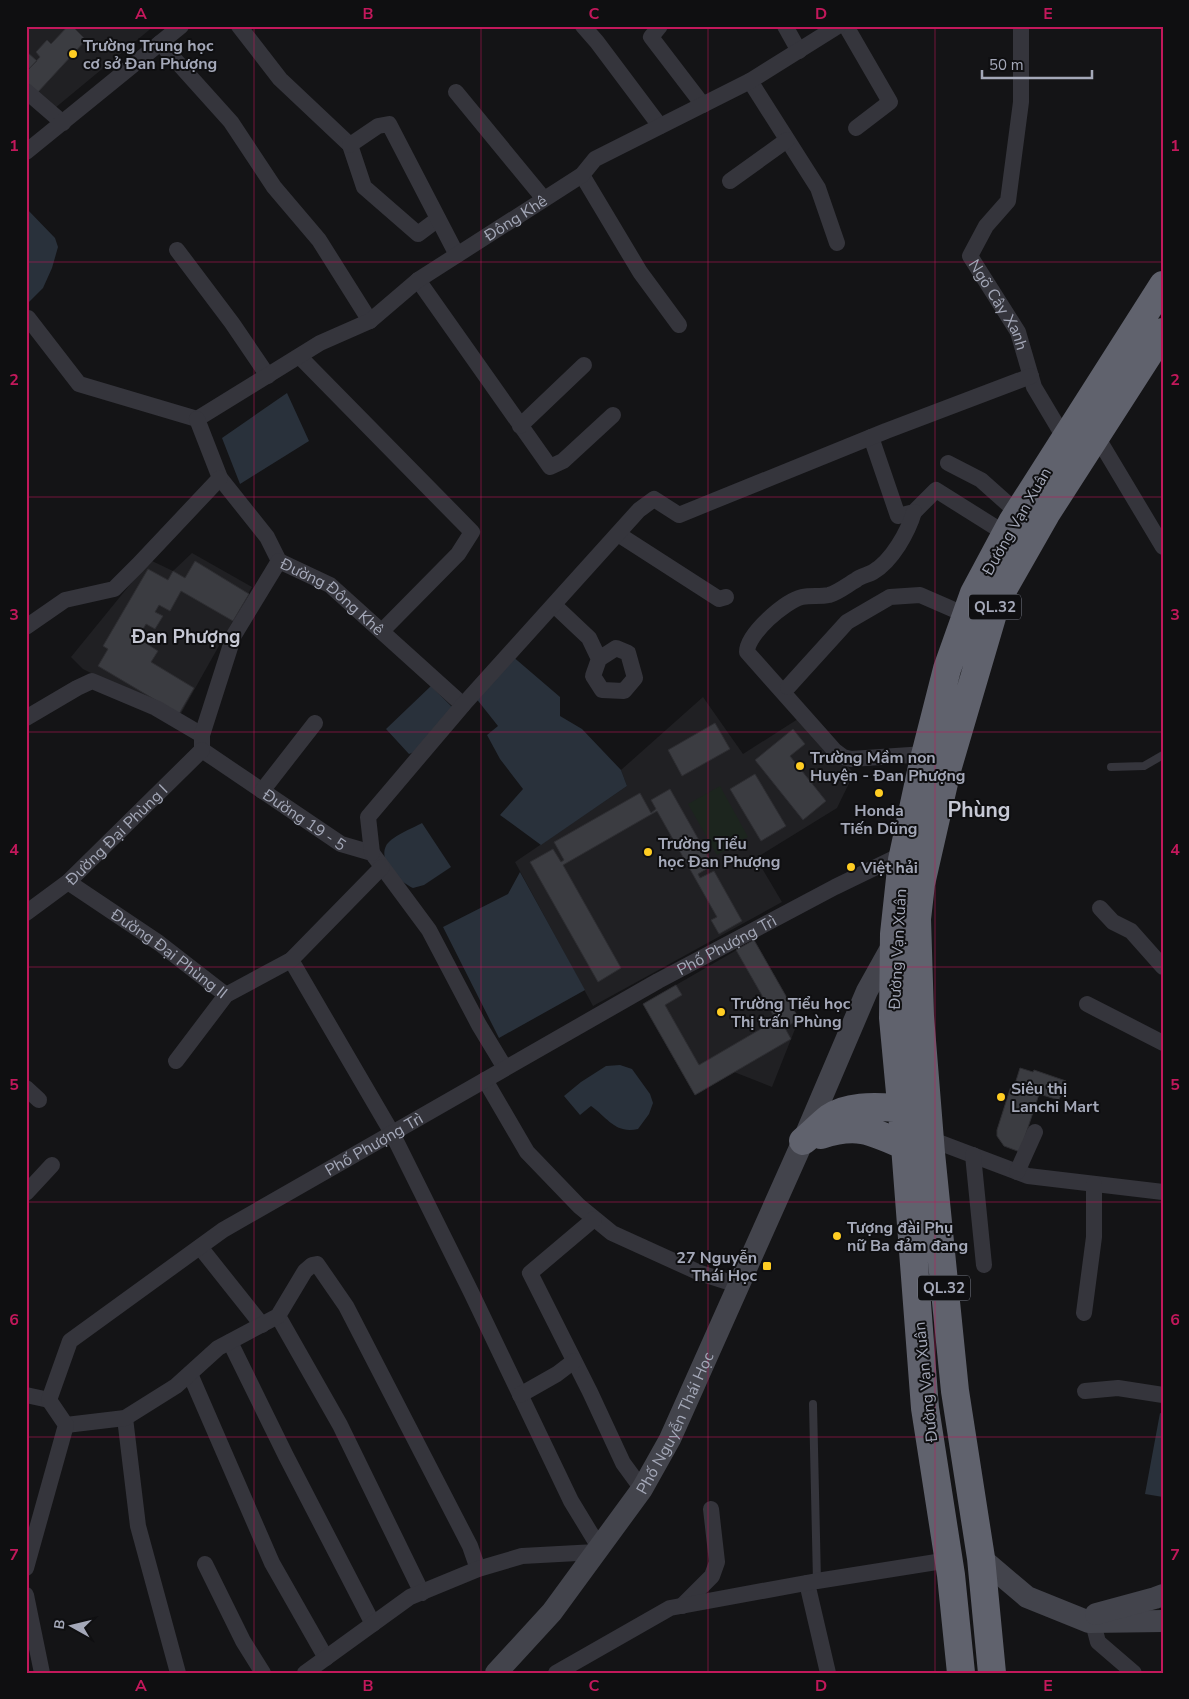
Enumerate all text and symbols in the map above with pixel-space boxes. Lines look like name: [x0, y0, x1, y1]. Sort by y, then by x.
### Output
text: A: [135, 3, 147, 25]
text: B: [362, 3, 374, 25]
text: C: [589, 3, 600, 25]
text: D: [815, 3, 827, 25]
text: E: [1043, 3, 1053, 25]
place label: Trường Trung học cơ sở Đan Phượng: [83, 35, 217, 75]
marker: Trường Trung học cơ sở Đan Phượng: [67, 48, 79, 60]
scale bar: [982, 48, 1092, 80]
text: 50 m: [989, 55, 1024, 75]
text: 1: [9, 135, 19, 157]
text: 1: [1170, 135, 1180, 157]
street label: Đông Khê: [479, 190, 552, 247]
street label: Ngõ Cây Xanh: [963, 255, 1033, 353]
text: 2: [9, 369, 19, 391]
text: 2: [1170, 369, 1180, 391]
street label: Đường Vạn Xuân: [977, 464, 1057, 580]
street label: Đường Đông Khê: [275, 553, 388, 641]
road number: QL.32: [969, 594, 1021, 620]
text: 3: [9, 604, 19, 626]
text: 3: [1170, 604, 1180, 626]
district label: Đan Phượng: [130, 624, 241, 650]
place label: Trường Mầm non Huyện - Đan Phượng: [810, 747, 965, 787]
marker: Trường Mầm non Huyện - Đan Phượng: [794, 760, 806, 772]
street label: Đường Đại Phùng I: [60, 780, 173, 891]
street label: Đường 19 - 5: [257, 784, 350, 856]
marker: Honda Tiến Dũng: [873, 787, 885, 799]
district label: Phùng: [947, 796, 1011, 824]
place label: Honda Tiến Dũng: [841, 800, 917, 840]
place label: Trường Tiểu học Đan Phượng: [658, 833, 780, 873]
text: 4: [9, 839, 19, 861]
text: 4: [1170, 839, 1180, 861]
marker: Trường Tiểu học Đan Phượng: [642, 846, 654, 858]
place label: Việt hải: [860, 857, 918, 879]
marker: Việt hải: [845, 861, 857, 873]
street label: Đường Vạn Xuân: [884, 888, 912, 1011]
street label: Đường Đại Phùng II: [105, 903, 232, 1004]
street label: Phố Phượng Trì: [673, 910, 781, 981]
place label: Trường Tiểu học Thị trấn Phùng: [731, 993, 851, 1033]
marker: Trường Tiểu học Thị trấn Phùng: [715, 1006, 727, 1018]
text: 5: [9, 1074, 19, 1096]
text: 5: [1170, 1074, 1180, 1096]
place label: Siêu thị Lanchi Mart: [1011, 1078, 1100, 1118]
marker: Siêu thị Lanchi Mart: [995, 1091, 1007, 1103]
street label: Phố Phượng Trì: [321, 1108, 427, 1181]
place label: Tượng đài Phụ nữ Ba đảm đang: [847, 1217, 968, 1257]
marker: Tượng đài Phụ nữ Ba đảm đang: [831, 1230, 843, 1242]
place label: 27 Nguyễn Thái Học: [676, 1247, 757, 1287]
marker: 27 Nguyễn Thái Học: [761, 1260, 773, 1272]
road number: QL.32: [918, 1276, 970, 1300]
text: 6: [9, 1309, 19, 1331]
text: 6: [1170, 1309, 1180, 1331]
street label: Đường Vạn Xuân: [909, 1321, 943, 1444]
street label: Phố Nguyễn Thái Học: [631, 1348, 720, 1499]
text: 7: [9, 1544, 19, 1566]
text: 7: [1170, 1544, 1180, 1566]
north arrow: [48, 1602, 98, 1652]
text: B: [50, 1618, 70, 1630]
text: A: [135, 1675, 147, 1697]
text: B: [362, 1675, 374, 1697]
text: C: [589, 1675, 600, 1697]
text: D: [815, 1675, 827, 1697]
text: E: [1043, 1675, 1053, 1697]

